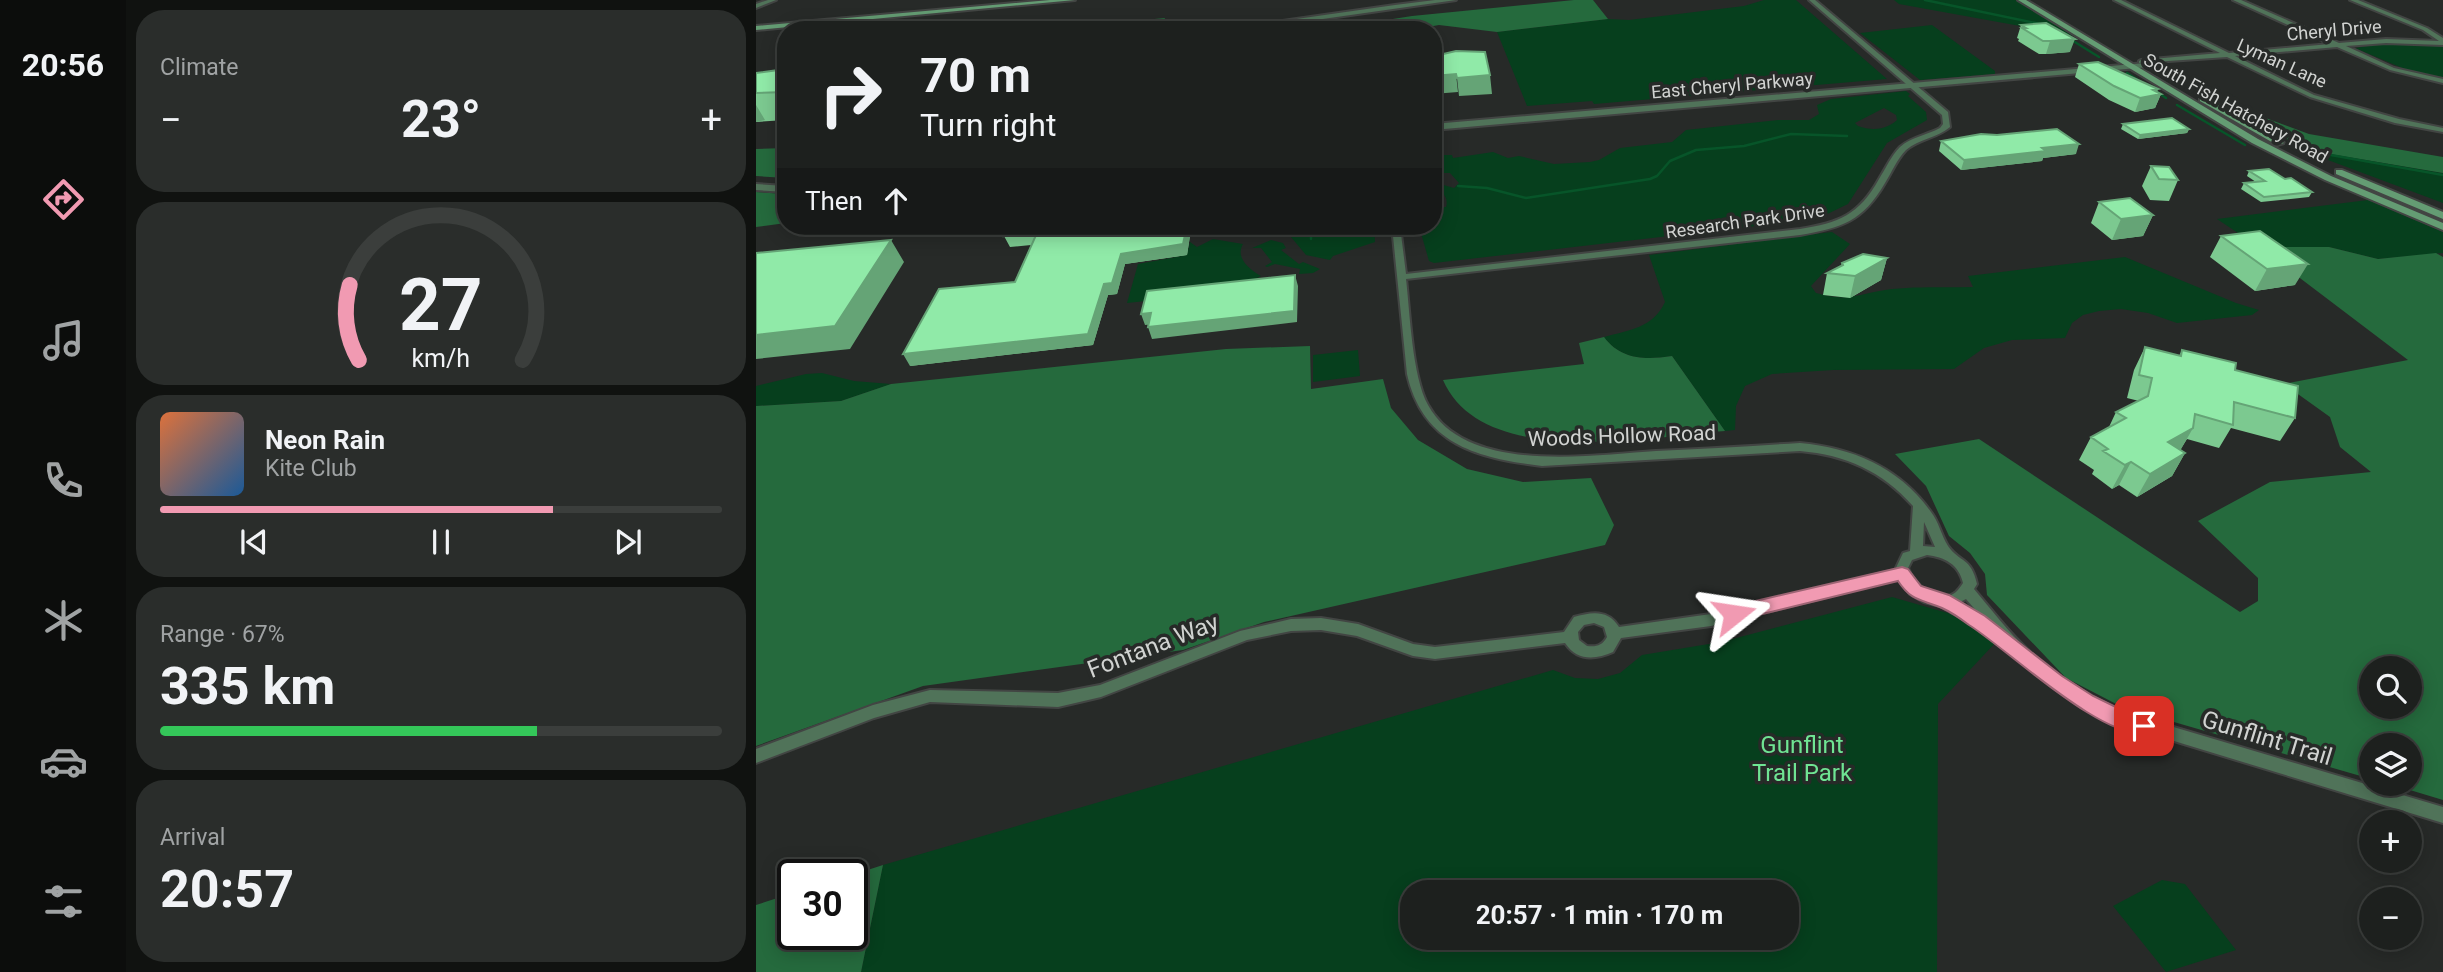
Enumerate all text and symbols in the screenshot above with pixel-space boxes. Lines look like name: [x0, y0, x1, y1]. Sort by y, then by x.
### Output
street label: Cheryl Drive: [2286, 15, 2382, 45]
street label: Lyman Lane: [2234, 34, 2330, 92]
text: 20:56: [22, 46, 104, 84]
text: 70 m: [920, 47, 1031, 104]
icon: right: [805, 49, 896, 140]
street label: South Fish Hatchery Road: [2140, 49, 2332, 167]
text: Climate: [160, 54, 239, 81]
street label: East Cheryl Parkway: [1650, 67, 1814, 103]
text: 23°: [401, 89, 481, 150]
text: −: [160, 98, 182, 142]
text: +: [700, 98, 722, 142]
text: Turn right: [920, 106, 1056, 144]
icon: directions: [39, 175, 88, 224]
icon: ahead: [877, 182, 915, 220]
text: Then: [805, 186, 863, 216]
street label: Research Park Drive: [1664, 199, 1826, 243]
text: 27: [399, 262, 483, 348]
icon: music: [39, 316, 88, 365]
text: km/h: [412, 343, 470, 372]
street label: Woods Hollow Road: [1527, 421, 1717, 451]
text: Neon Rain: [265, 425, 385, 455]
text: Kite Club: [265, 455, 357, 482]
icon: phone: [39, 456, 88, 505]
icon: previous: [235, 523, 273, 561]
icon: pause: [422, 523, 460, 561]
icon: next: [609, 523, 647, 561]
position arrow: [1697, 577, 1771, 651]
icon: climate: [39, 596, 88, 645]
street label: Fontana Way: [1083, 608, 1223, 684]
text: Range · 67%: [160, 621, 285, 648]
text: 335 km: [160, 656, 335, 717]
map controls: [2359, 656, 2422, 950]
button: search: [2359, 656, 2422, 719]
pin: [2114, 696, 2174, 756]
street label: Gunflint Trail: [2198, 705, 2336, 771]
icon: arrive: [2125, 707, 2163, 745]
park label: Gunflint Trail Park: [1752, 731, 1853, 787]
button: layers: [2359, 733, 2422, 796]
icon: car: [39, 737, 88, 786]
button: +: [2359, 810, 2422, 873]
text: Arrival: [160, 824, 225, 851]
text: 20:57: [160, 859, 294, 920]
speed limit sign: 30: [777, 859, 868, 950]
icon: filters: [39, 877, 88, 926]
button: −: [2359, 887, 2422, 950]
text: 20:57 · 1 min · 170 m: [1476, 900, 1723, 930]

